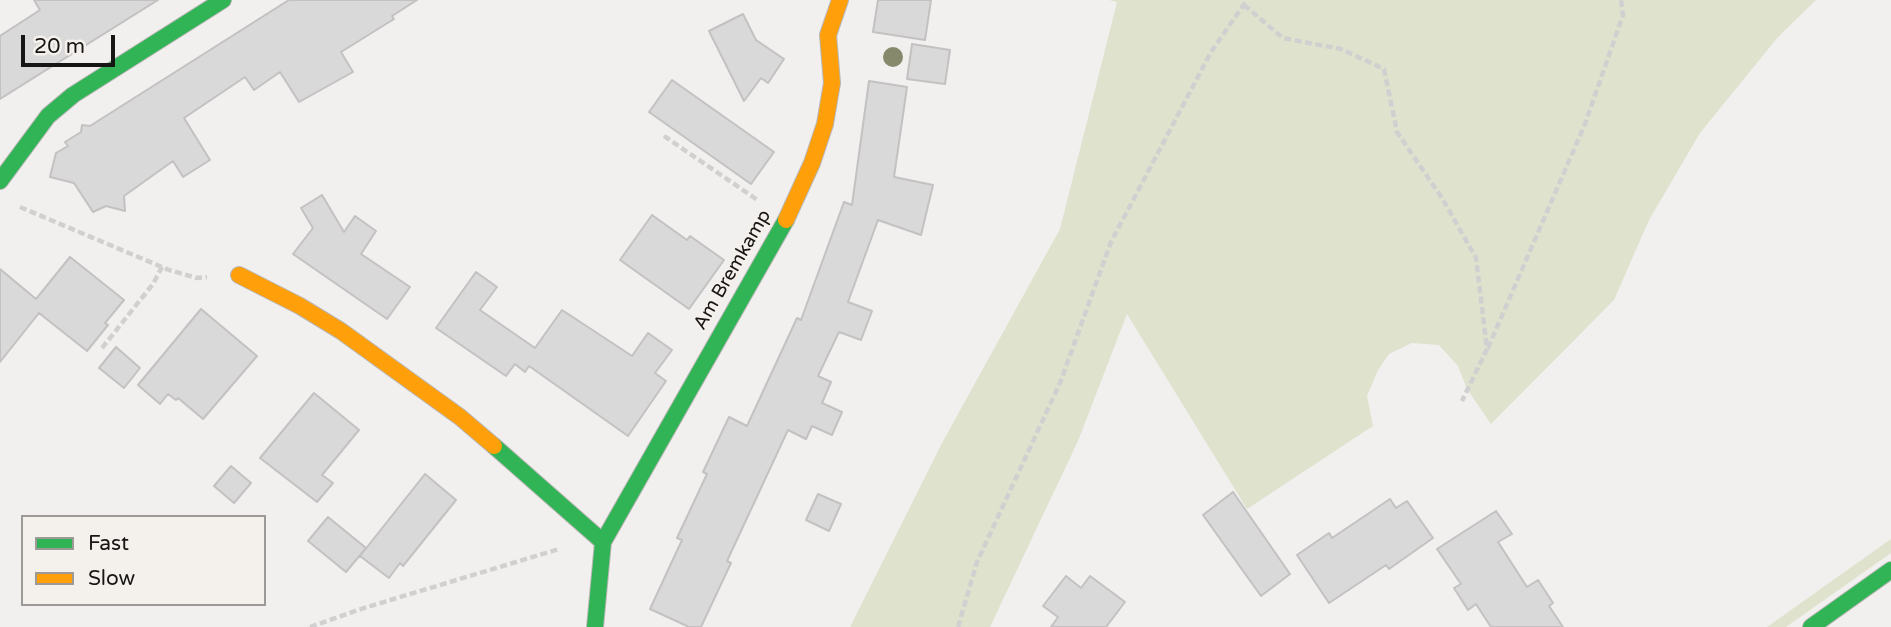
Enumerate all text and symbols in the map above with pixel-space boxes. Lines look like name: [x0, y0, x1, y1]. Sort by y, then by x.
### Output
scale bar: [24, 21, 119, 65]
text: 20 m: [34, 34, 85, 59]
street label: Am Bremkamp: [689, 206, 777, 334]
legend: [21, 515, 266, 606]
text: Fast: [88, 531, 129, 556]
text: Slow: [88, 566, 135, 591]

